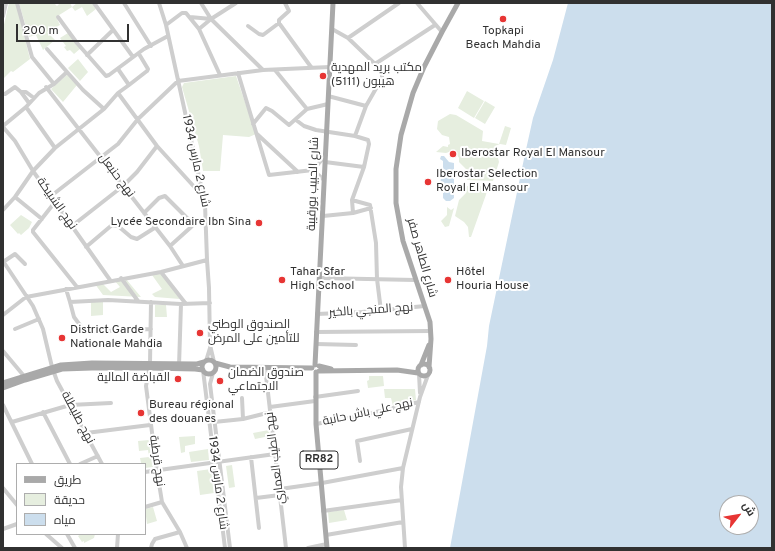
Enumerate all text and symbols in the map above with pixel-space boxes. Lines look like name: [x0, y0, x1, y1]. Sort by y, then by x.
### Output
marker: Topkapi Beach Mahdia: [498, 14, 508, 24]
scale bar: [18, 16, 131, 42]
text: 200 m: [23, 23, 59, 39]
place label: Topkapi Beach Mahdia: [465, 25, 541, 53]
place label: مكتب بريد المهدية هيبون (5111): [331, 62, 422, 90]
marker: مكتب بريد المهدية هيبون (5111): [318, 71, 328, 81]
street label: شارع 2 مارس 1934: [178, 113, 212, 209]
street label: شارع الحبيب بورقيبة: [305, 137, 323, 231]
place label: Iberostar Royal El Mansour: [461, 147, 605, 161]
marker: Iberostar Royal El Mansour: [448, 149, 458, 159]
street label: نهج حنبعل: [95, 151, 137, 201]
place label: Iberostar Selection Royal El Mansour: [436, 168, 538, 196]
street label: نهج الشبيكة: [33, 175, 79, 233]
marker: Iberostar Selection Royal El Mansour: [423, 177, 433, 187]
place label: Lycée Secondaire Ibn Sina: [111, 216, 251, 230]
street label: شارع الطاهر صفر: [403, 217, 439, 299]
marker: Lycée Secondaire Ibn Sina: [254, 218, 264, 228]
place label: Tahar Sfar High School: [290, 266, 354, 294]
place label: Hôtel Houria House: [456, 266, 529, 294]
marker: Tahar Sfar High School: [277, 275, 287, 285]
marker: Hôtel Houria House: [443, 275, 453, 285]
street label: نهج المنجي بالخير: [328, 301, 414, 321]
place label: الصندوق الوطني للتأمين على المرض: [208, 319, 300, 347]
place label: District Garde Nationale Mahdia: [70, 324, 162, 352]
marker: الصندوق الوطني للتأمين على المرض: [195, 328, 205, 338]
marker: District Garde Nationale Mahdia: [57, 333, 67, 343]
place label: صندوق الضمان الاجتماعي: [228, 367, 304, 395]
place label: القباضة المالية: [97, 372, 170, 386]
marker: القباضة المالية: [173, 374, 183, 384]
marker: صندوق الضمان الاجتماعي: [215, 376, 225, 386]
street label: نهج طليطلة: [57, 389, 97, 447]
street label: نهج علي باش حانبة: [322, 396, 414, 430]
place label: Bureau régional des douanes: [149, 399, 234, 427]
marker: Bureau régional des douanes: [136, 408, 146, 418]
street label: نهج الطيب العماري: [263, 411, 289, 505]
street label: نهج قرطبة: [145, 434, 167, 488]
street label: شارع 2 مارس 1934: [204, 435, 230, 531]
road number: RR82: [300, 451, 338, 469]
legend: [16, 463, 146, 535]
text: طريق: [54, 473, 81, 489]
text: حديقة: [54, 493, 85, 509]
north arrow: [719, 495, 759, 535]
text: ش: [739, 500, 758, 519]
text: مياه: [54, 513, 76, 529]

